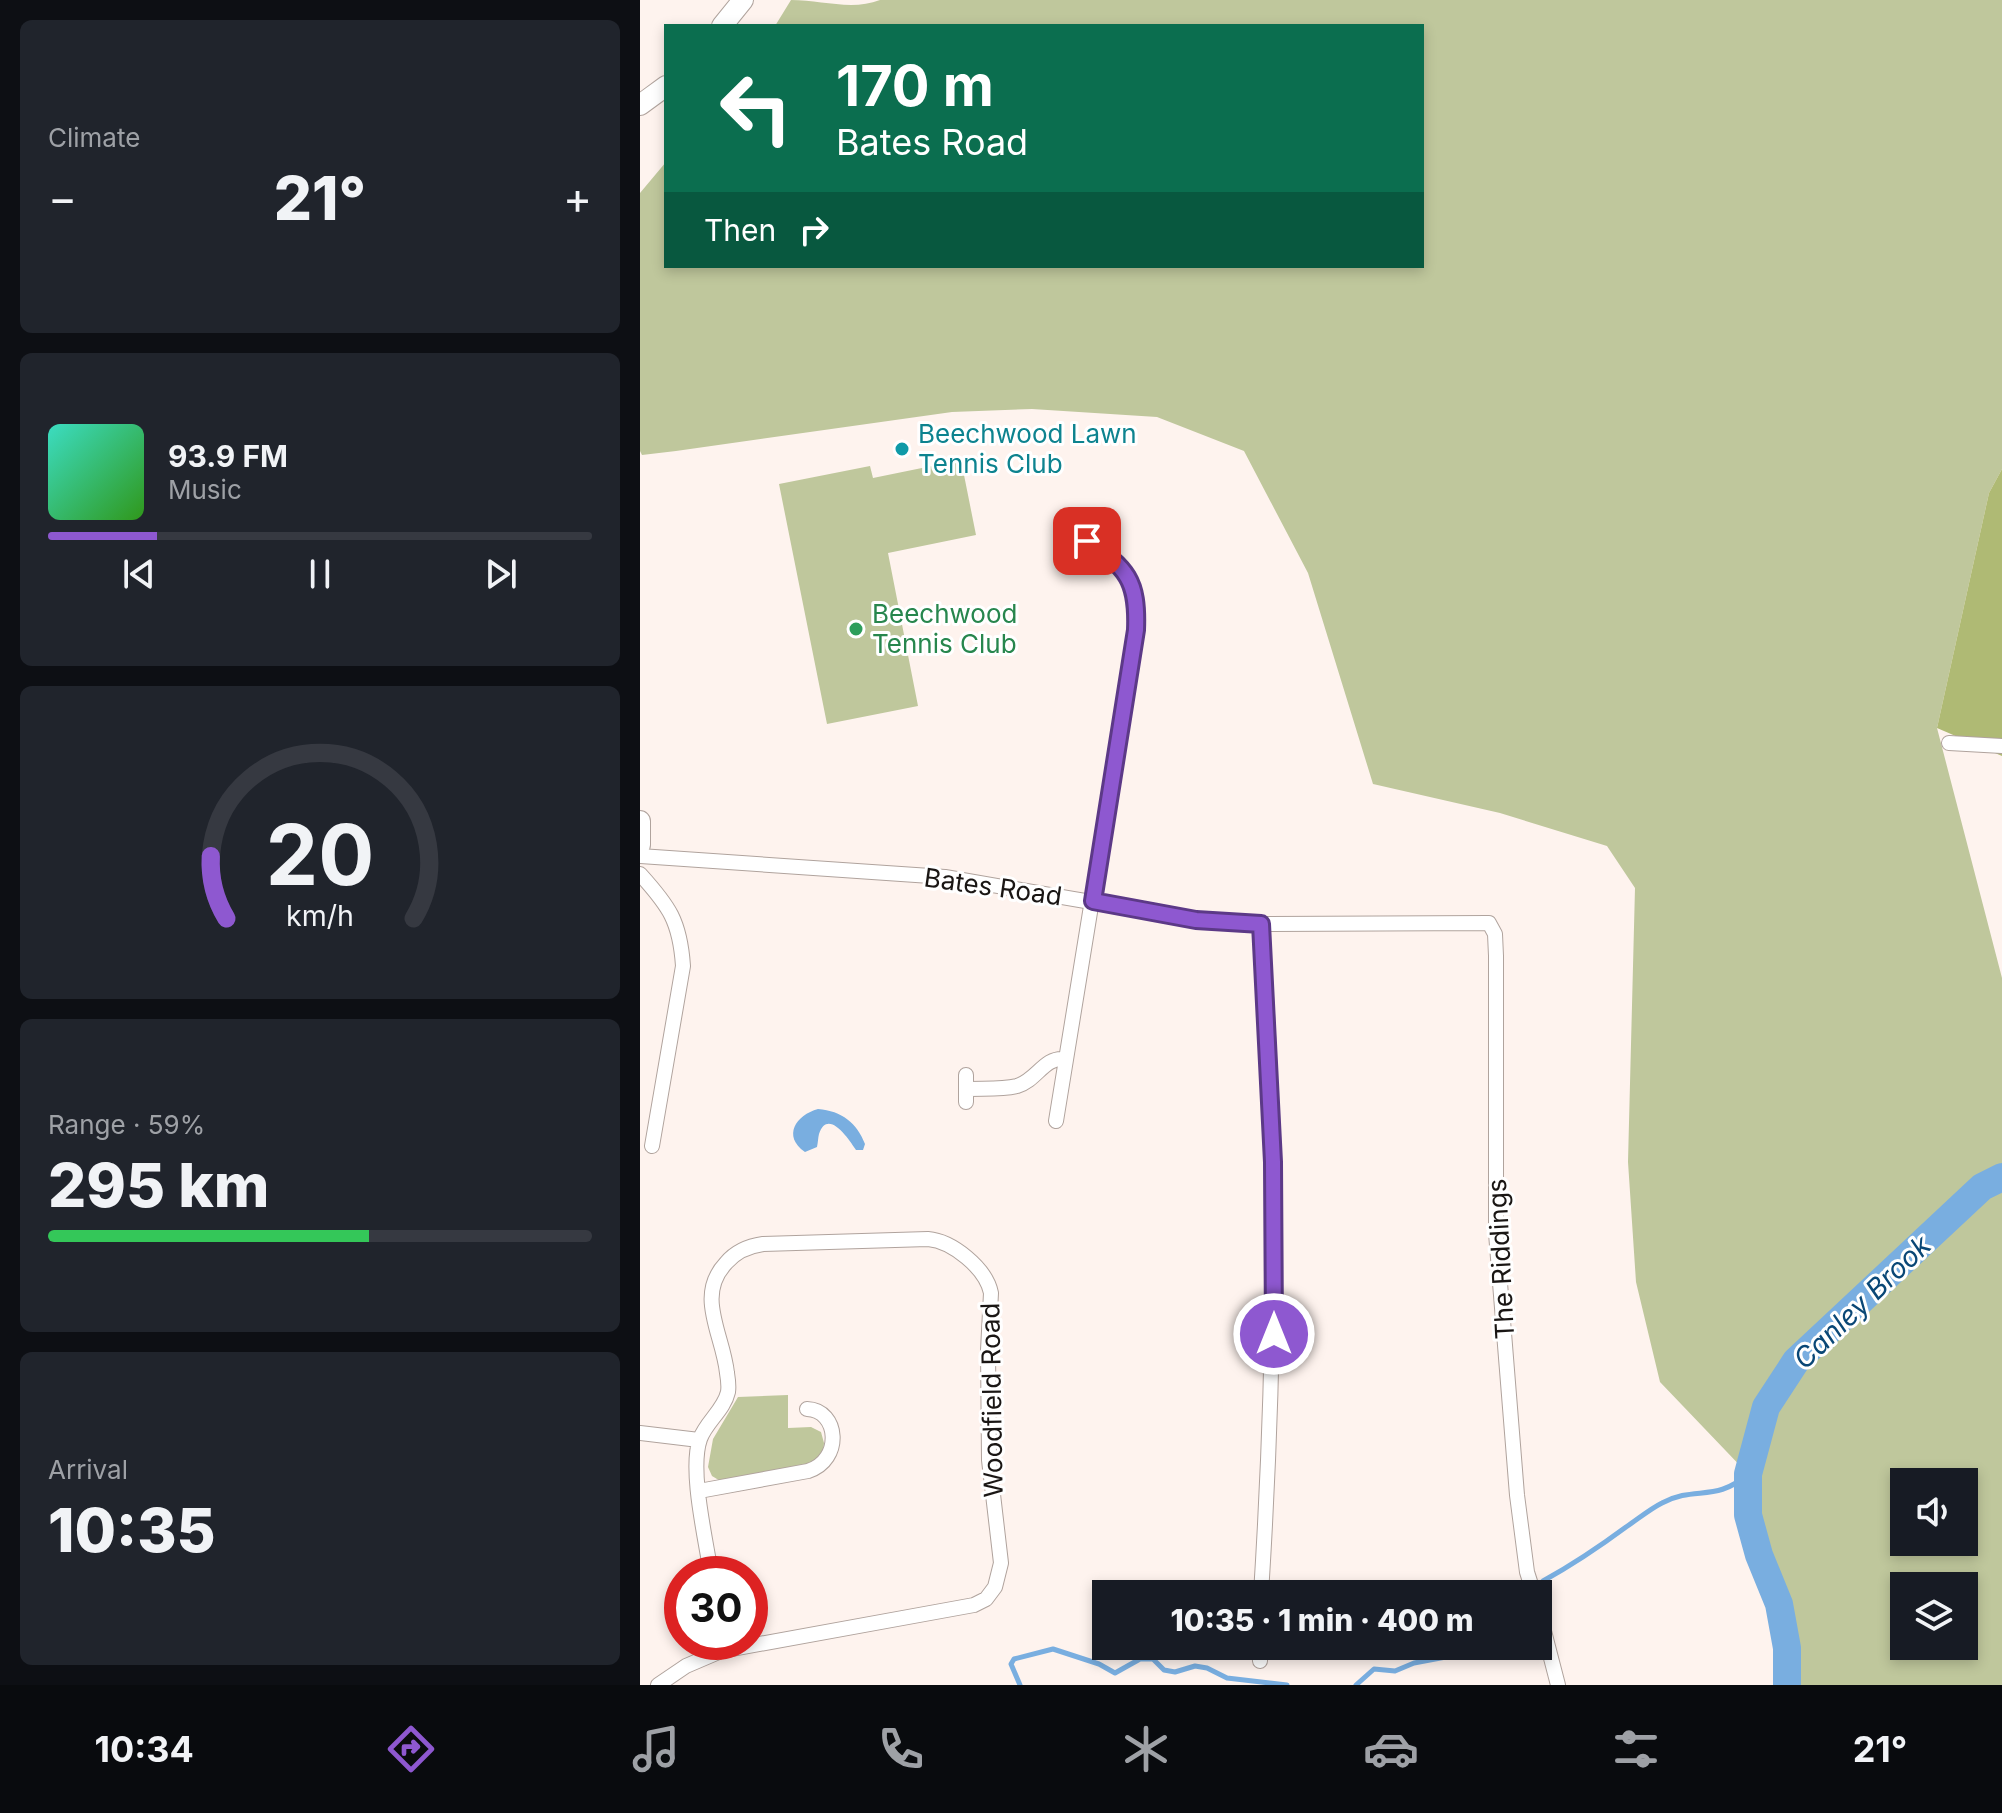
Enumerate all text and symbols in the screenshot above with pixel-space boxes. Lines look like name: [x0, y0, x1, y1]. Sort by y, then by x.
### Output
text: 170 m: [836, 52, 994, 120]
icon: left: [704, 56, 808, 160]
text: Bates Road: [836, 120, 1028, 164]
text: Climate: [48, 122, 140, 153]
text: 21°: [274, 162, 366, 234]
text: −: [48, 171, 77, 225]
text: +: [563, 171, 592, 225]
icon: right: [792, 208, 836, 252]
text: Then: [704, 212, 776, 248]
place label: Beechwood Lawn Tennis Club: [918, 418, 1137, 479]
text: 93.9 FM: [168, 438, 288, 474]
marker: Beechwood Lawn Tennis Club: [893, 440, 911, 458]
text: Music: [168, 474, 242, 505]
pin: [1053, 507, 1121, 575]
icon: arrive: [1065, 519, 1109, 563]
icon: previous: [117, 552, 161, 596]
icon: pause: [298, 552, 342, 596]
icon: next: [479, 552, 523, 596]
place label: Beechwood Tennis Club: [872, 598, 1017, 659]
marker: Beechwood Tennis Club: [847, 620, 865, 638]
text: 20: [266, 803, 374, 904]
street label: Bates Road: [922, 861, 1064, 912]
text: km/h: [286, 898, 354, 933]
text: Range · 59%: [48, 1109, 205, 1140]
text: 295 km: [48, 1149, 269, 1221]
street label: The Riddings: [1481, 1178, 1520, 1340]
water label: Canley Brook: [1786, 1228, 1938, 1376]
position arrow: [1232, 1292, 1316, 1376]
street label: Woodfield Road: [974, 1302, 1009, 1498]
text: Arrival: [48, 1454, 128, 1485]
map controls: [1890, 1468, 1978, 1660]
button: sound: [1890, 1468, 1978, 1556]
text: 10:35: [48, 1494, 216, 1566]
speed limit sign: 30: [664, 1556, 768, 1660]
button: layers: [1890, 1572, 1978, 1660]
text: 10:35 · 1 min · 400 m: [1171, 1602, 1473, 1638]
icon: directions: [383, 1721, 439, 1777]
icon: music: [628, 1721, 684, 1777]
icon: phone: [873, 1721, 929, 1777]
icon: climate: [1118, 1721, 1174, 1777]
icon: car: [1363, 1721, 1419, 1777]
icon: filters: [1608, 1721, 1664, 1777]
text: 10:34: [94, 1727, 194, 1771]
text: 21°: [1853, 1727, 1907, 1771]

